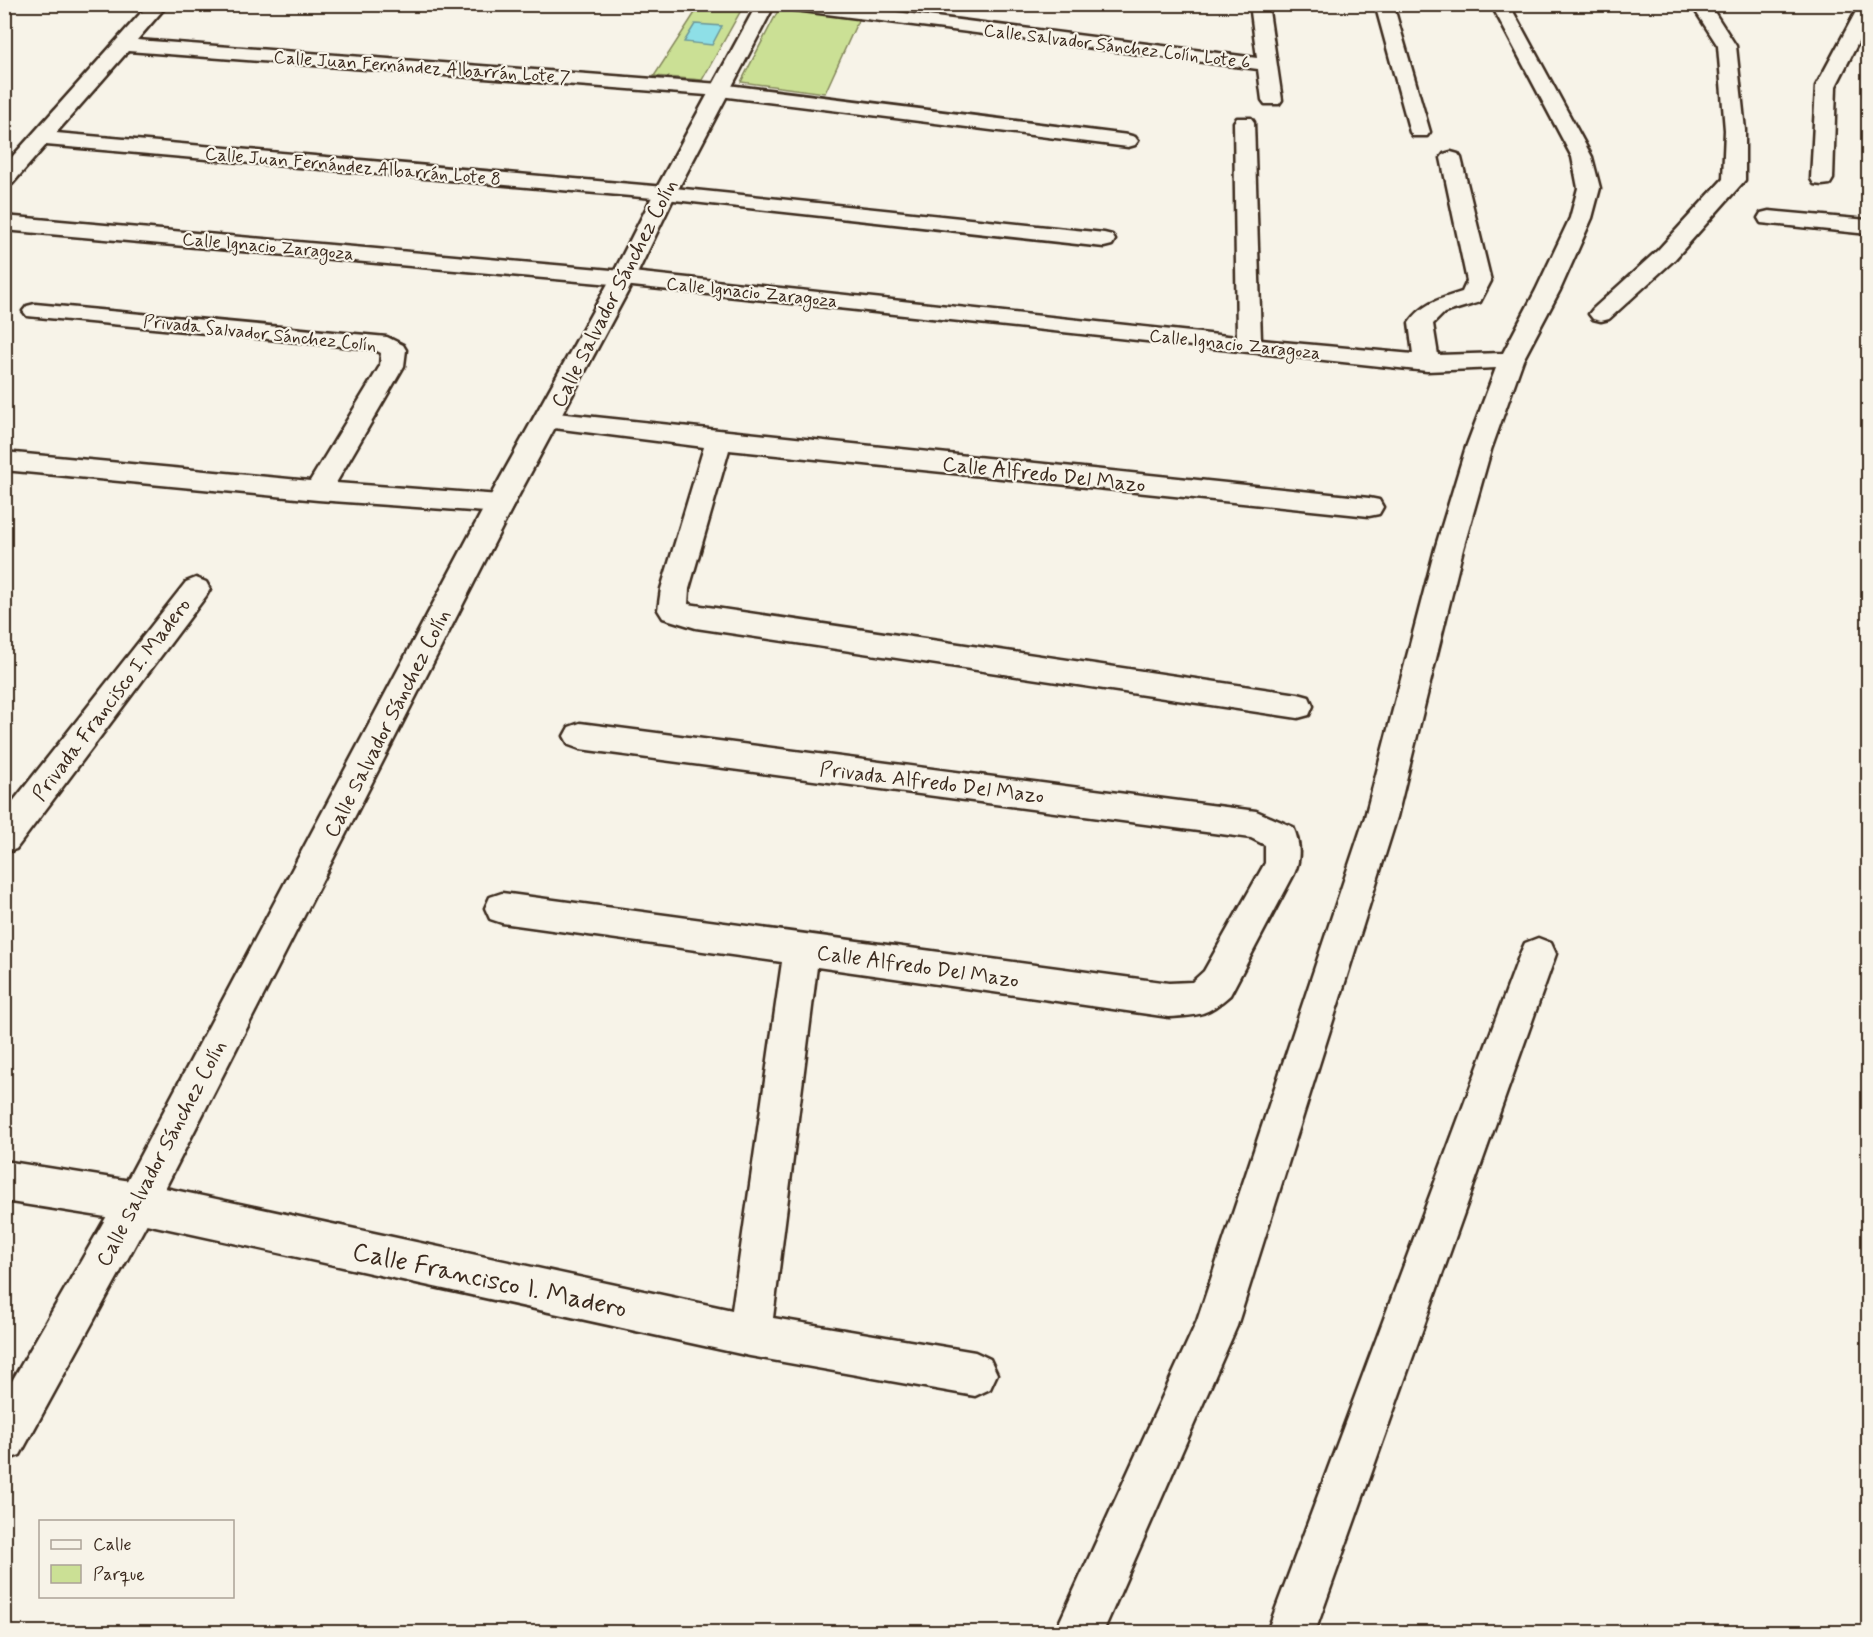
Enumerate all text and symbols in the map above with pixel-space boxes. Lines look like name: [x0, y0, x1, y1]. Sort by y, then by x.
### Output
street label: Calle Salvador Sánchez Colín Lote 6: [982, 19, 1252, 75]
street label: Calle Juan Fernández Albarrán Lote 7: [273, 46, 571, 90]
street label: Calle Juan Fernández Albarrán Lote 8: [204, 142, 502, 192]
street label: Calle Salvador Sánchez Colín: [545, 174, 685, 413]
street label: Calle Ignacio Zaragoza: [181, 228, 355, 267]
street label: Calle Ignacio Zaragoza: [665, 272, 839, 315]
street label: Privada Salvador Sánchez Colín: [142, 310, 378, 358]
street label: Calle Ignacio Zaragoza: [1148, 324, 1322, 367]
street label: Calle Alfredo Del Mazo: [941, 450, 1147, 500]
street label: Privada Francisco I. Madero: [26, 592, 198, 807]
street label: Calle Salvador Sánchez Colín: [318, 604, 458, 843]
street label: Privada Alfredo Del Mazo: [818, 755, 1046, 811]
street label: Calle Alfredo Del Mazo: [815, 939, 1021, 995]
street label: Calle Salvador Sánchez Colín: [90, 1035, 234, 1272]
street label: Calle Francisco I. Madero: [349, 1235, 630, 1327]
legend: [39, 1520, 234, 1598]
text: Calle: [93, 1533, 132, 1557]
text: Parque: [93, 1563, 145, 1587]

